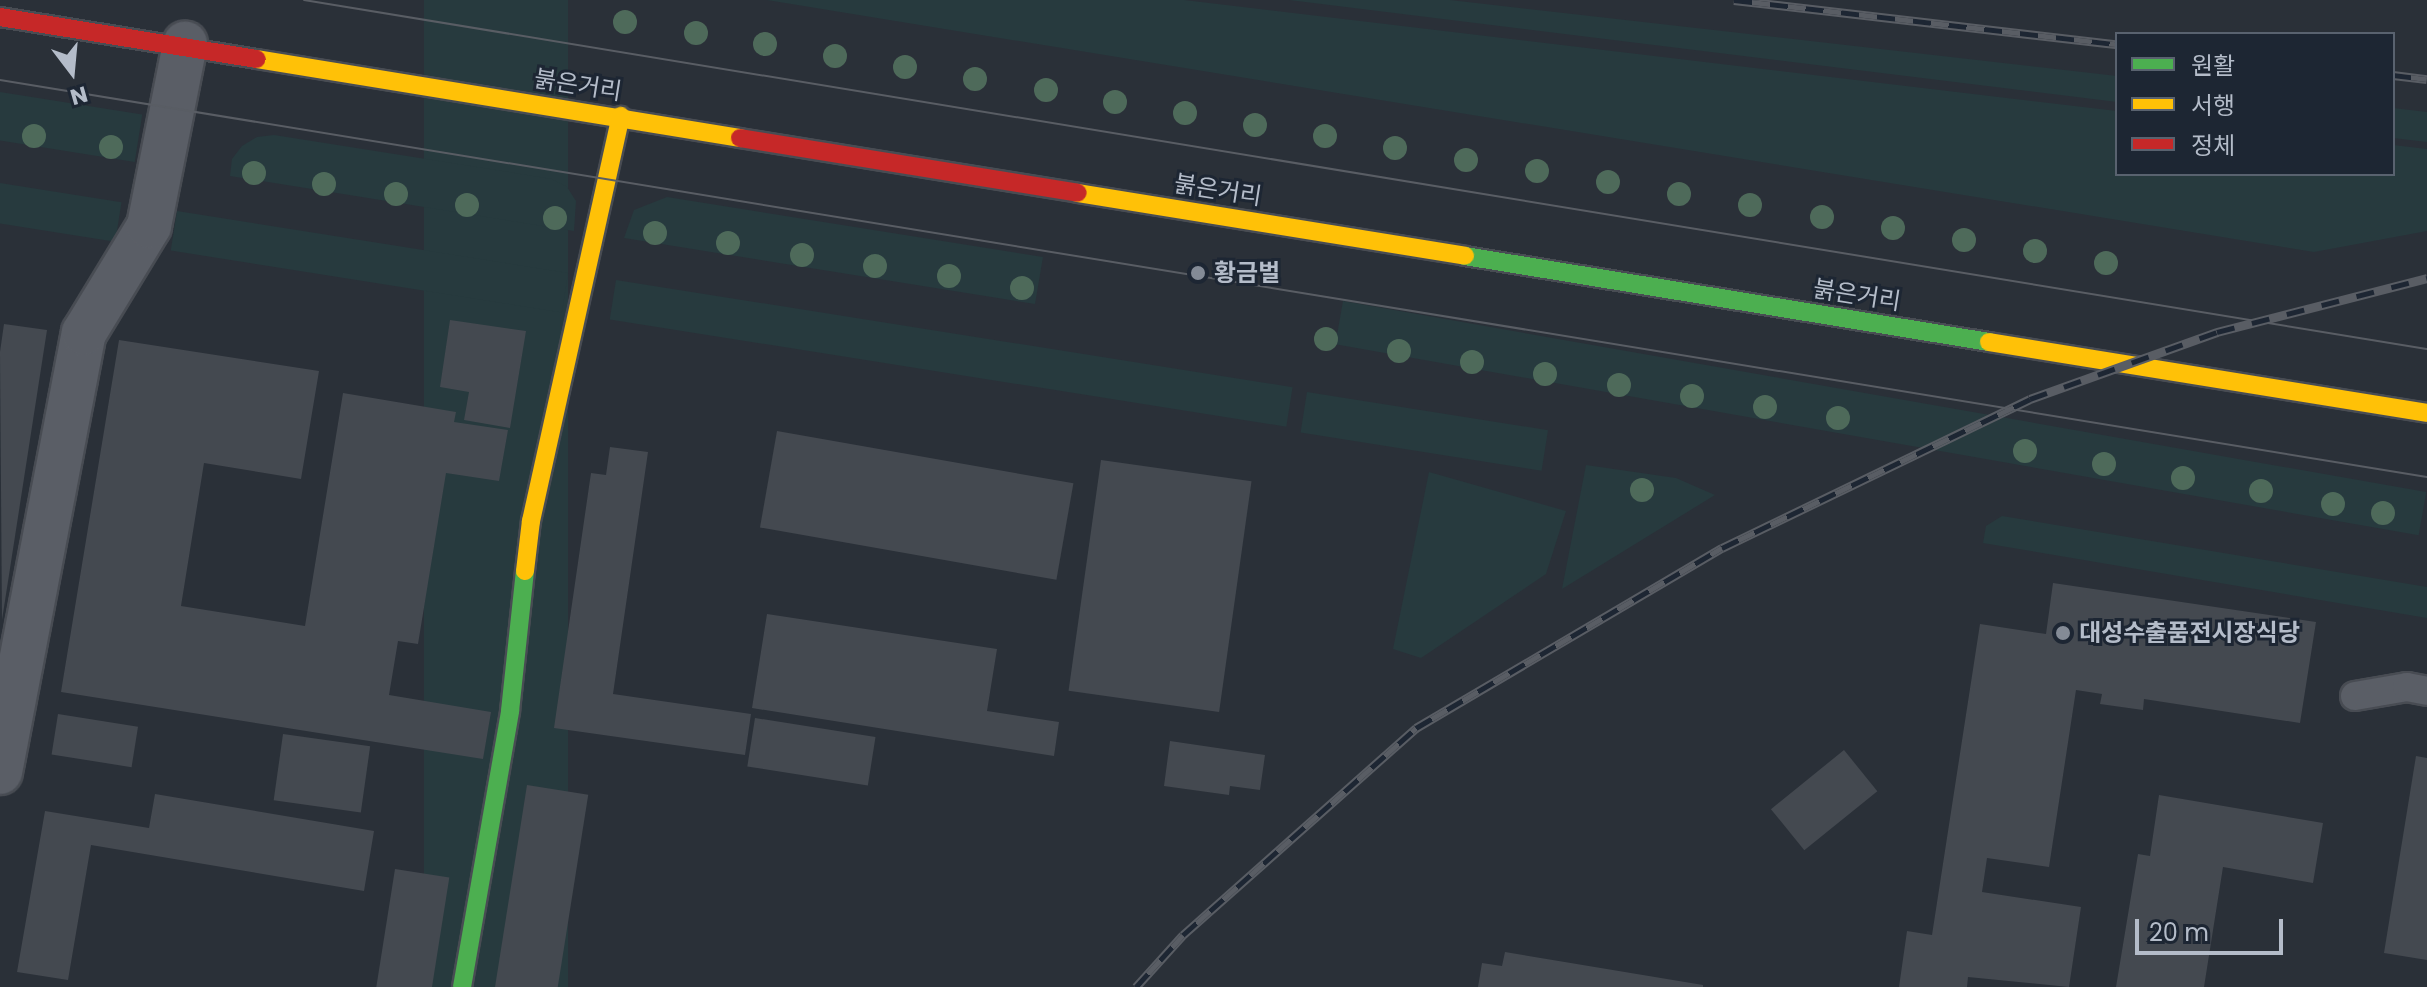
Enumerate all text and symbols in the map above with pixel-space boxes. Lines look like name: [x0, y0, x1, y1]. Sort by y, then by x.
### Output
north arrow: [32, 32, 112, 112]
legend: [2115, 32, 2395, 176]
text: 원활: [2191, 49, 2235, 82]
street label: 붉은거리: [532, 64, 624, 106]
text: N: [67, 78, 91, 113]
text: 서행: [2191, 89, 2235, 122]
text: 정체: [2191, 129, 2235, 162]
street label: 붉은거리: [1172, 169, 1264, 211]
place label: 황금벌: [1214, 259, 1280, 287]
marker: 황금벌: [1189, 264, 1207, 282]
street label: 붉은거리: [1811, 274, 1903, 316]
place label: 대성수출품전시장식당: [2079, 619, 2300, 647]
marker: 대성수출품전시장식당: [2054, 624, 2072, 642]
scale bar: [2139, 903, 2287, 953]
text: 20 m: [2149, 916, 2209, 949]

